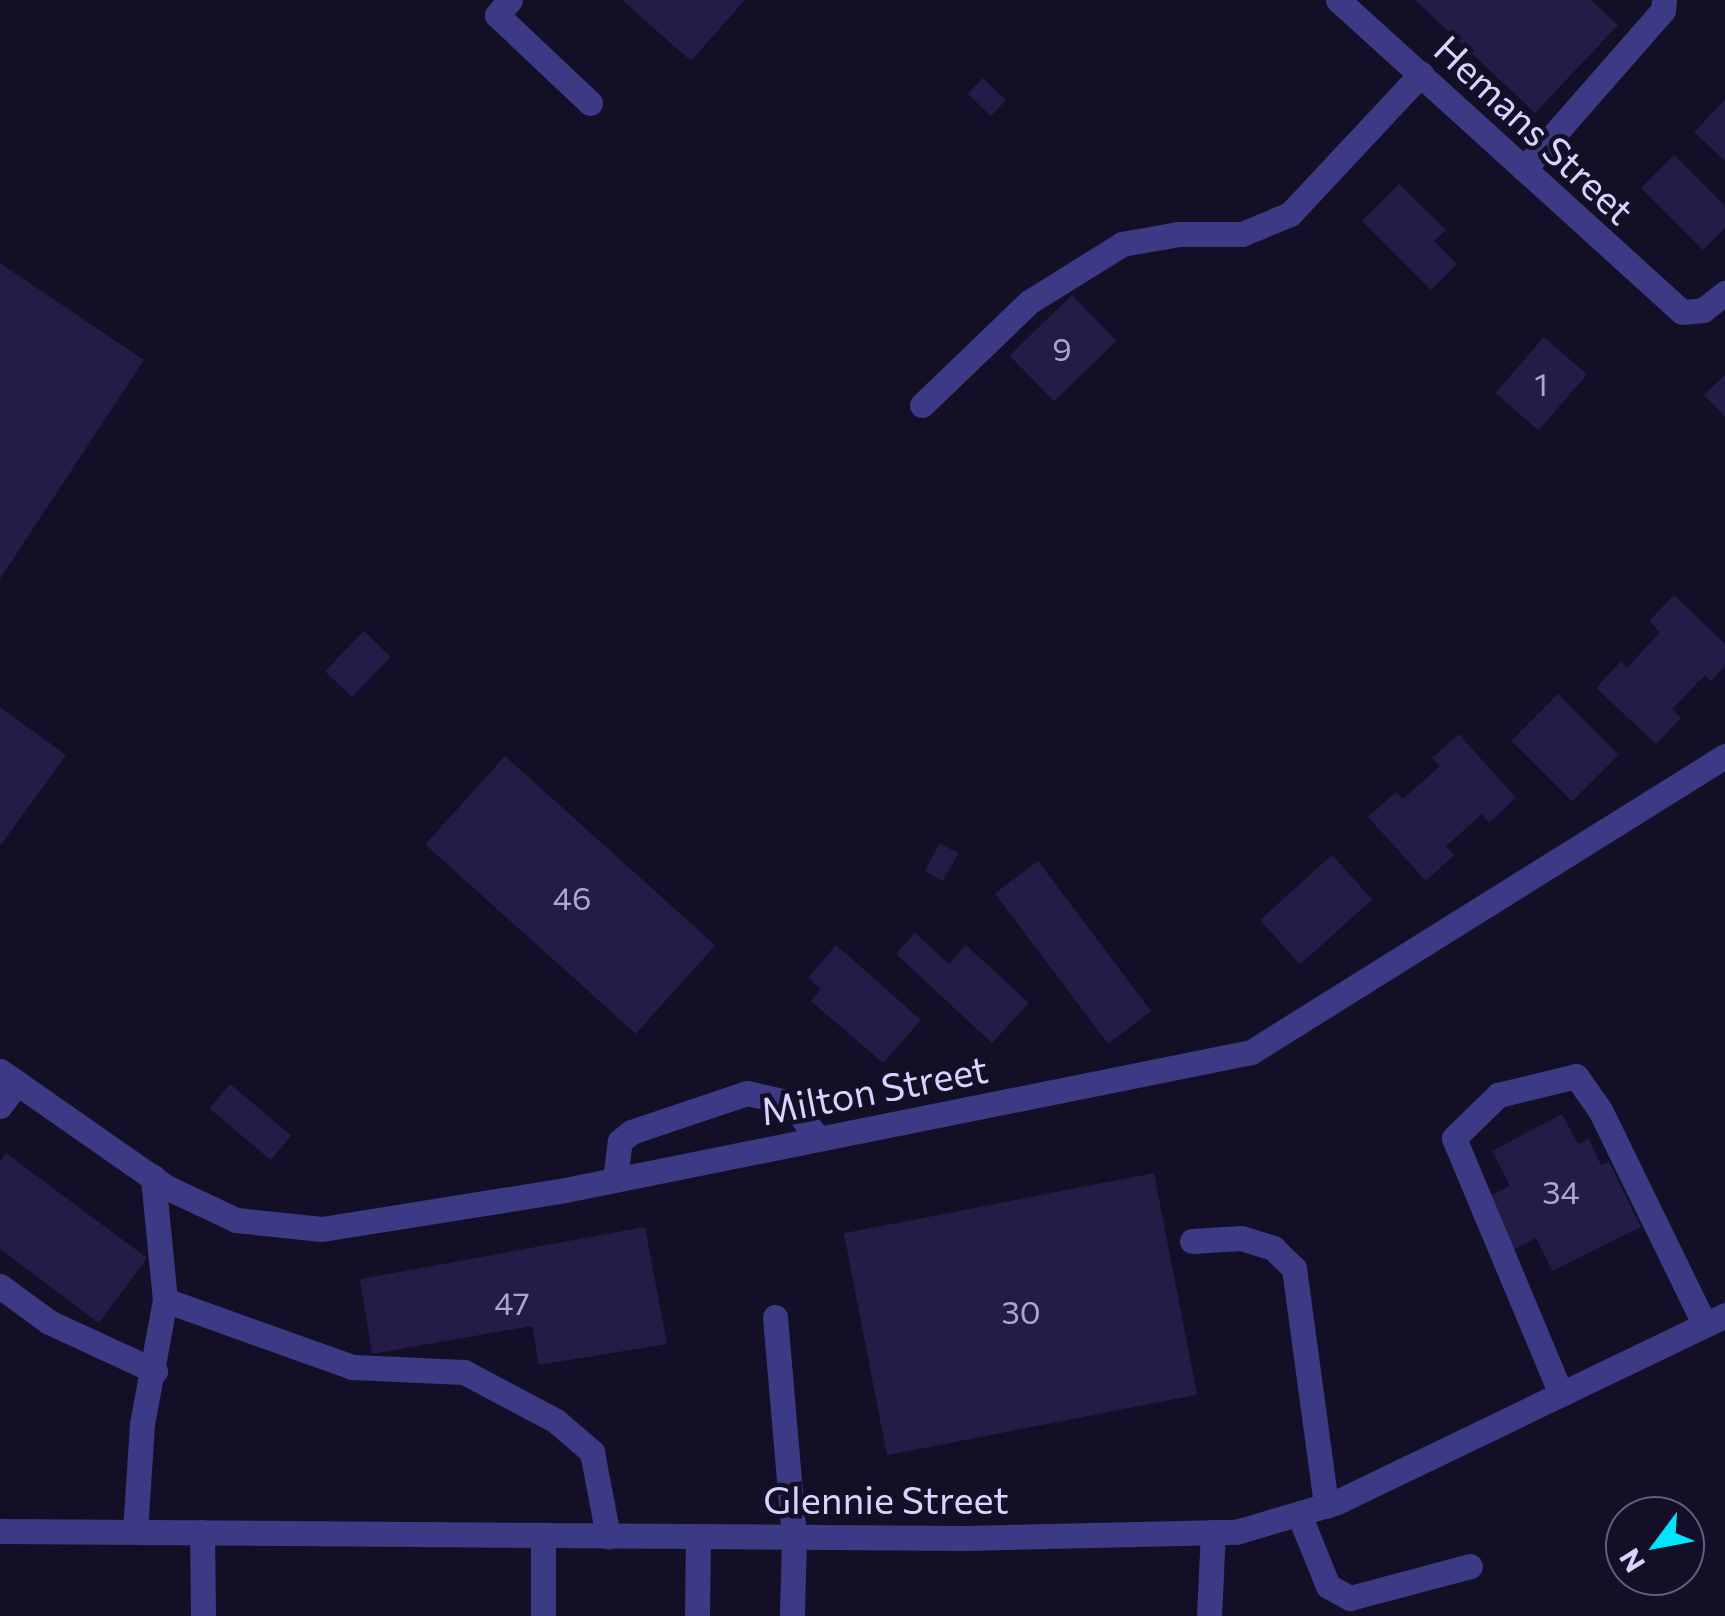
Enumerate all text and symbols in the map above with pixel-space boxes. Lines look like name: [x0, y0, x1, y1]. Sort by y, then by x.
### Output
street label: Hemans Street: [1426, 25, 1644, 233]
house number: 9: [1052, 329, 1072, 367]
house number: 1: [1534, 364, 1548, 402]
house number: 46: [553, 878, 591, 916]
street label: Milton Street: [757, 1045, 991, 1133]
house number: 34: [1542, 1172, 1580, 1210]
house number: 47: [494, 1283, 530, 1321]
house number: 30: [1001, 1292, 1041, 1330]
street label: Glennie Street: [763, 1476, 1009, 1522]
north arrow: [1605, 1496, 1705, 1596]
text: N: [1611, 1543, 1651, 1579]

